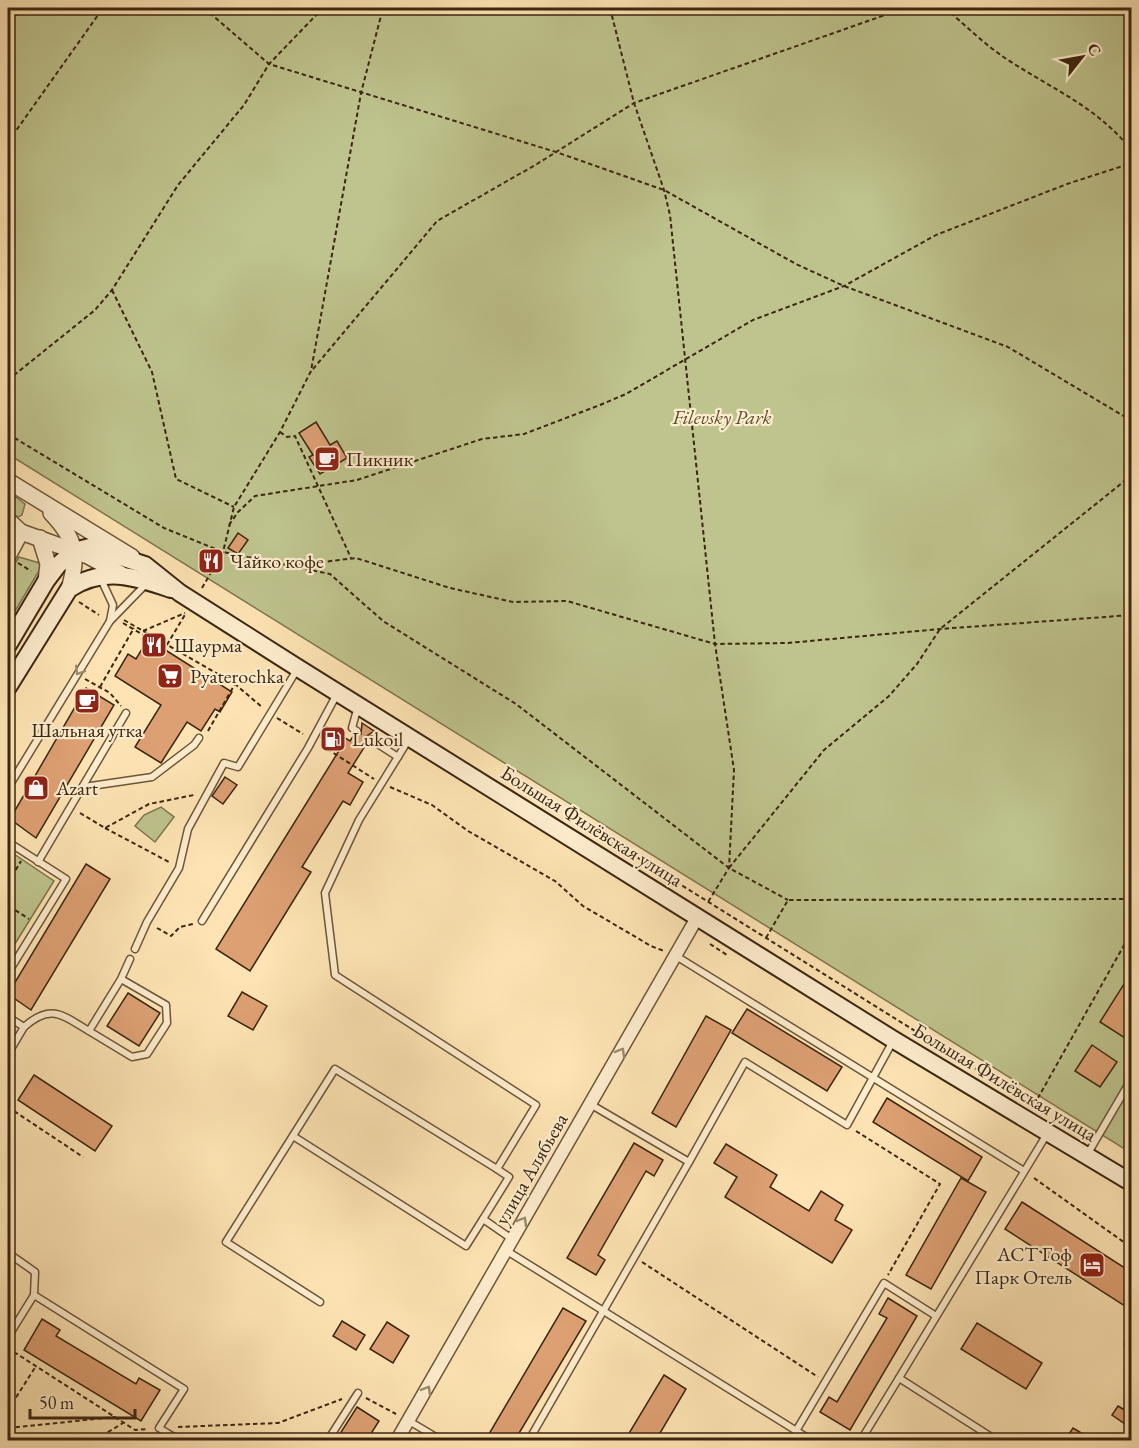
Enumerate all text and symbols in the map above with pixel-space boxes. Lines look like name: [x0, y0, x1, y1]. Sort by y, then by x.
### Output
north arrow: [1052, 27, 1112, 87]
text: С: [1083, 39, 1106, 60]
park label: Filevsky Park: [671, 404, 772, 430]
cafe icon: Пикник: [312, 444, 342, 474]
place label: Пикник: [346, 446, 414, 472]
restaurant icon: Чайко кофе: [196, 546, 226, 576]
place label: Чайко кофе: [230, 548, 324, 574]
restaurant icon: Шаурма: [139, 630, 169, 660]
place label: Шаурма: [174, 632, 242, 658]
supermarket icon: Pyaterochka: [155, 661, 185, 691]
place label: Pyaterochka: [190, 663, 284, 689]
one-way arrow: [75, 665, 87, 675]
cafe icon: Шальная утка: [72, 686, 102, 716]
place label: Шальная утка: [31, 717, 143, 743]
fuel station icon: Lukoil: [318, 724, 348, 754]
place label: Lukoil: [352, 726, 403, 752]
street label: Большая Филёвская улица: [496, 759, 688, 893]
shop icon: Azart: [21, 773, 51, 803]
place label: Azart: [55, 775, 99, 801]
street label: Большая Филёвская улица: [908, 1017, 1102, 1147]
one-way arrow: [613, 1047, 625, 1058]
street label: улица Алябьева: [489, 1108, 573, 1230]
one-way arrow: [516, 1216, 528, 1227]
place label: АСТ Гоф Парк Отель: [975, 1241, 1072, 1290]
hotel icon: АСТ Гоф Парк Отель: [1077, 1250, 1107, 1280]
scale bar: [30, 1382, 135, 1420]
one-way arrow: [419, 1386, 431, 1396]
text: 50 m: [39, 1391, 74, 1414]

